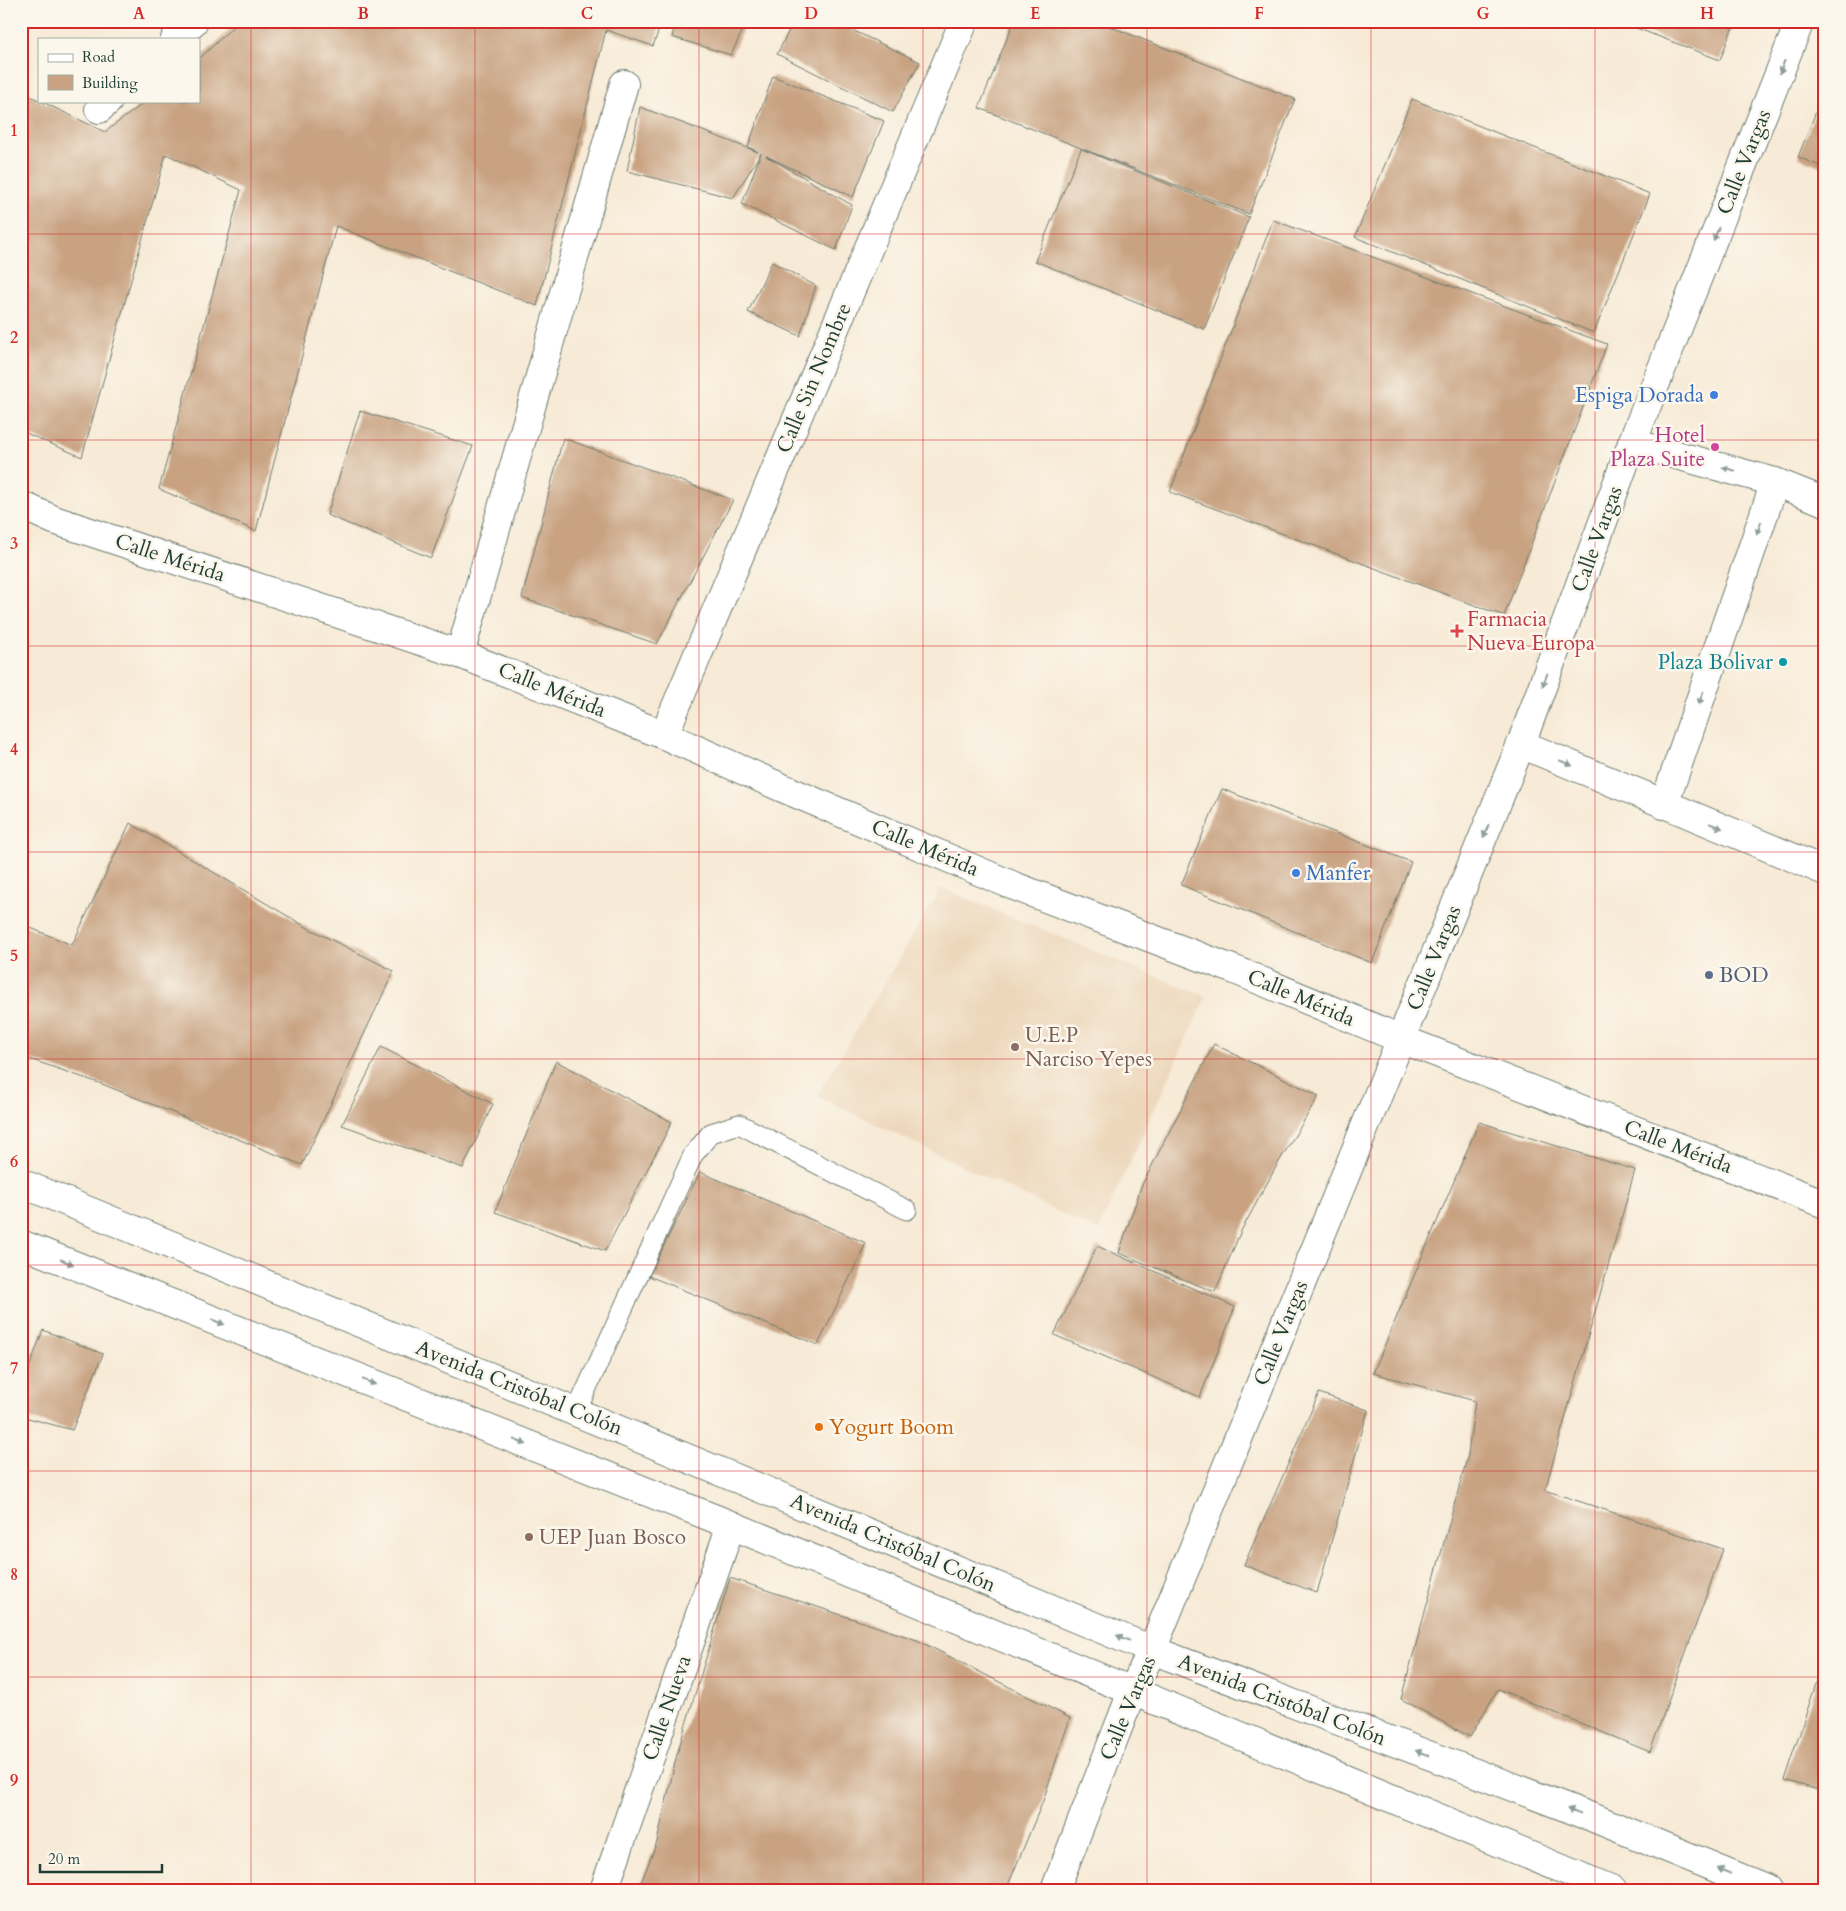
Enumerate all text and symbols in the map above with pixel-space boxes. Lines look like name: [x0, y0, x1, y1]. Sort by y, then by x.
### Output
text: A: [133, 3, 145, 25]
text: B: [357, 3, 369, 25]
text: C: [581, 3, 593, 25]
text: D: [804, 3, 818, 25]
text: E: [1030, 3, 1040, 25]
text: F: [1254, 3, 1264, 25]
text: G: [1476, 3, 1490, 25]
text: H: [1700, 3, 1714, 25]
legend: [38, 38, 200, 102]
text: Road: [82, 47, 115, 67]
one-way arrow: [1778, 59, 1785, 74]
text: Building: [82, 73, 138, 93]
street label: Calle Vargas: [1710, 105, 1778, 219]
text: 1: [10, 120, 18, 142]
one-way arrow: [1711, 227, 1719, 241]
street label: Calle Sin Nombre: [769, 298, 859, 458]
text: 2: [10, 327, 18, 349]
place label: Espiga Dorada: [1575, 381, 1704, 410]
marker: Espiga Dorada: [1708, 389, 1720, 401]
place label: Hotel Plaza Suite: [1610, 421, 1705, 474]
marker: Hotel Plaza Suite: [1709, 441, 1721, 453]
one-way arrow: [1721, 465, 1736, 473]
street label: Calle Vargas: [1564, 482, 1630, 596]
one-way arrow: [1755, 521, 1763, 536]
street label: Calle Mérida: [111, 527, 229, 589]
text: 3: [10, 533, 18, 555]
place label: Farmacia Nueva Europa: [1467, 605, 1595, 658]
marker: Farmacia Nueva Europa: [1451, 625, 1463, 637]
place label: Plaza Bolivar: [1658, 648, 1773, 677]
street label: Calle Mérida: [494, 655, 610, 725]
marker: Plaza Bolivar: [1777, 656, 1789, 668]
one-way arrow: [1541, 672, 1548, 687]
one-way arrow: [1697, 691, 1704, 706]
text: 4: [10, 739, 18, 761]
one-way arrow: [1559, 760, 1573, 768]
street label: Calle Mérida: [867, 812, 983, 884]
one-way arrow: [1709, 822, 1724, 830]
one-way arrow: [1481, 824, 1489, 838]
place label: Manfer: [1306, 859, 1371, 888]
marker: Manfer: [1290, 867, 1302, 879]
street label: Calle Vargas: [1400, 901, 1468, 1015]
text: 5: [10, 945, 18, 967]
place label: BOD: [1719, 961, 1769, 990]
street label: Calle Mérida: [1243, 962, 1359, 1034]
marker: BOD: [1703, 969, 1715, 981]
place label: U.E.P Narciso Yepes: [1025, 1021, 1152, 1074]
marker: U.E.P Narciso Yepes: [1009, 1041, 1021, 1053]
street label: Calle Mérida: [1620, 1113, 1736, 1181]
text: 6: [10, 1151, 18, 1173]
one-way arrow: [59, 1259, 74, 1266]
street label: Calle Vargas: [1247, 1276, 1315, 1390]
one-way arrow: [210, 1319, 225, 1326]
street label: Avenida Cristóbal Colón: [411, 1333, 627, 1443]
text: 7: [10, 1358, 18, 1380]
one-way arrow: [362, 1378, 377, 1386]
place label: Yogurt Boom: [829, 1413, 954, 1442]
marker: Yogurt Boom: [813, 1421, 825, 1433]
one-way arrow: [513, 1438, 527, 1446]
street label: Avenida Cristóbal Colón: [786, 1487, 1000, 1600]
place label: UEP Juan Bosco: [539, 1523, 686, 1552]
marker: UEP Juan Bosco: [523, 1531, 535, 1543]
text: 8: [10, 1564, 18, 1586]
one-way arrow: [1116, 1634, 1130, 1642]
street label: Avenida Cristóbal Colón: [1174, 1647, 1390, 1753]
street label: Calle Nueva: [635, 1651, 699, 1765]
street label: Calle Vargas: [1093, 1651, 1163, 1765]
one-way arrow: [1414, 1749, 1429, 1757]
text: 9: [10, 1770, 18, 1792]
one-way arrow: [1566, 1807, 1581, 1814]
scale bar: [40, 1841, 162, 1873]
text: 20 m: [48, 1849, 80, 1869]
one-way arrow: [1717, 1867, 1732, 1875]

